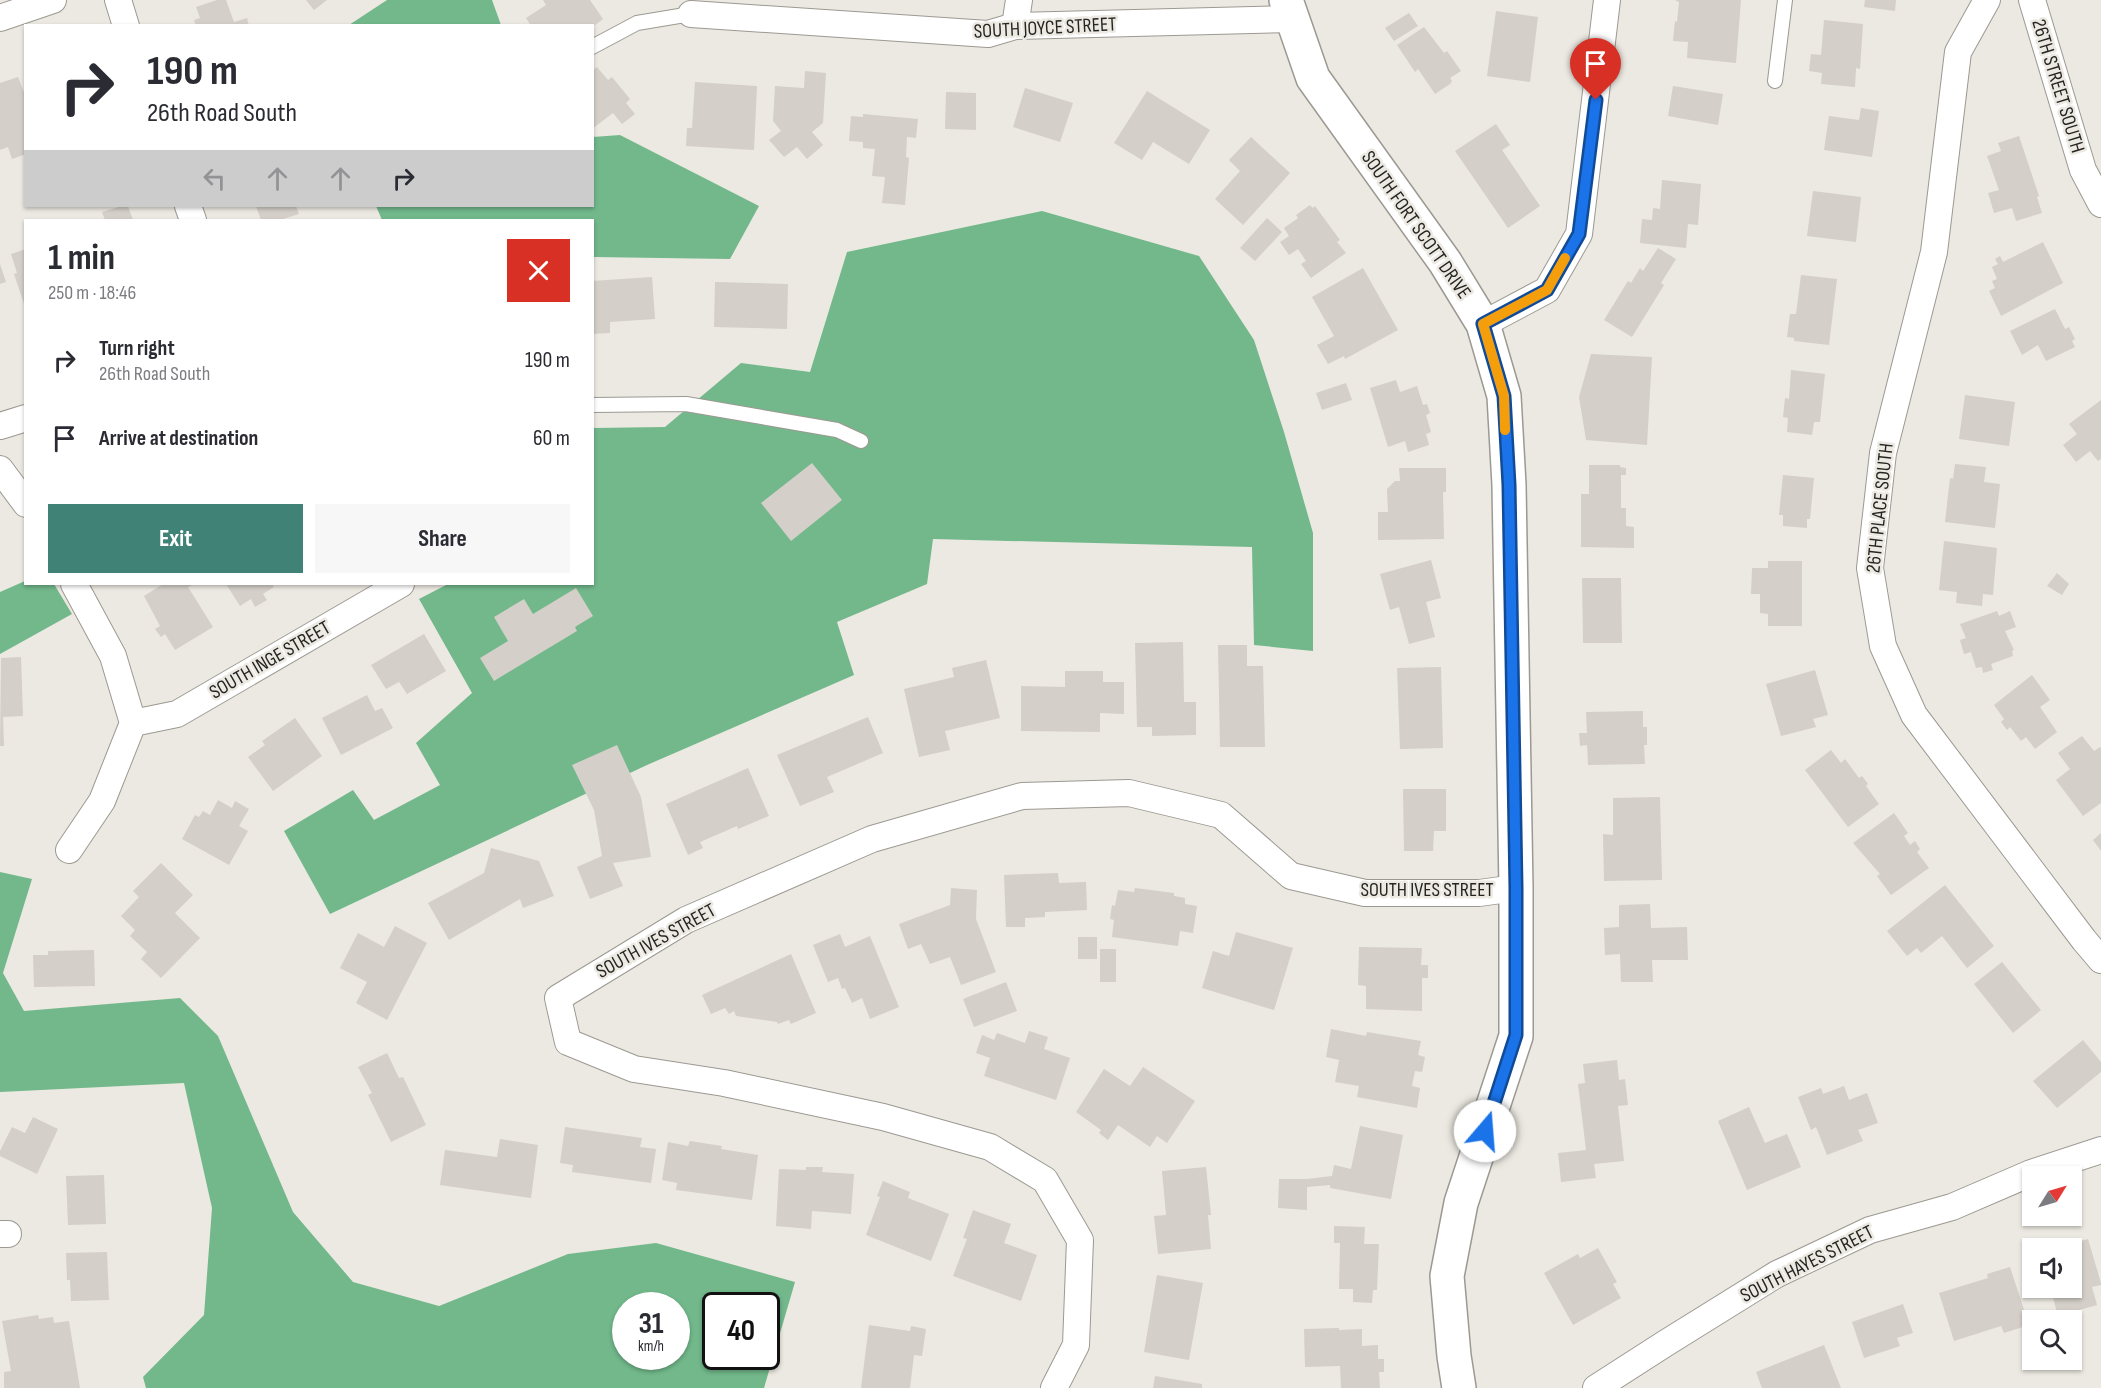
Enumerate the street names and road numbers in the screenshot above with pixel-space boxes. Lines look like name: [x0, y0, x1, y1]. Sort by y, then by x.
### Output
street label: SOUTH JOYCE STREET: [973, 12, 1117, 44]
street label: 26TH STREET SOUTH: [2026, 16, 2090, 156]
street label: SOUTH FORT SCOTT DRIVE: [1356, 146, 1476, 304]
street label: 26TH PLACE SOUTH: [1861, 442, 1899, 574]
street label: SOUTH INGE STREET: [205, 616, 335, 704]
street label: SOUTH IVES STREET: [1360, 878, 1494, 902]
street label: SOUTH IVES STREET: [592, 898, 720, 984]
street label: SOUTH HAYES STREET: [1736, 1220, 1878, 1308]

